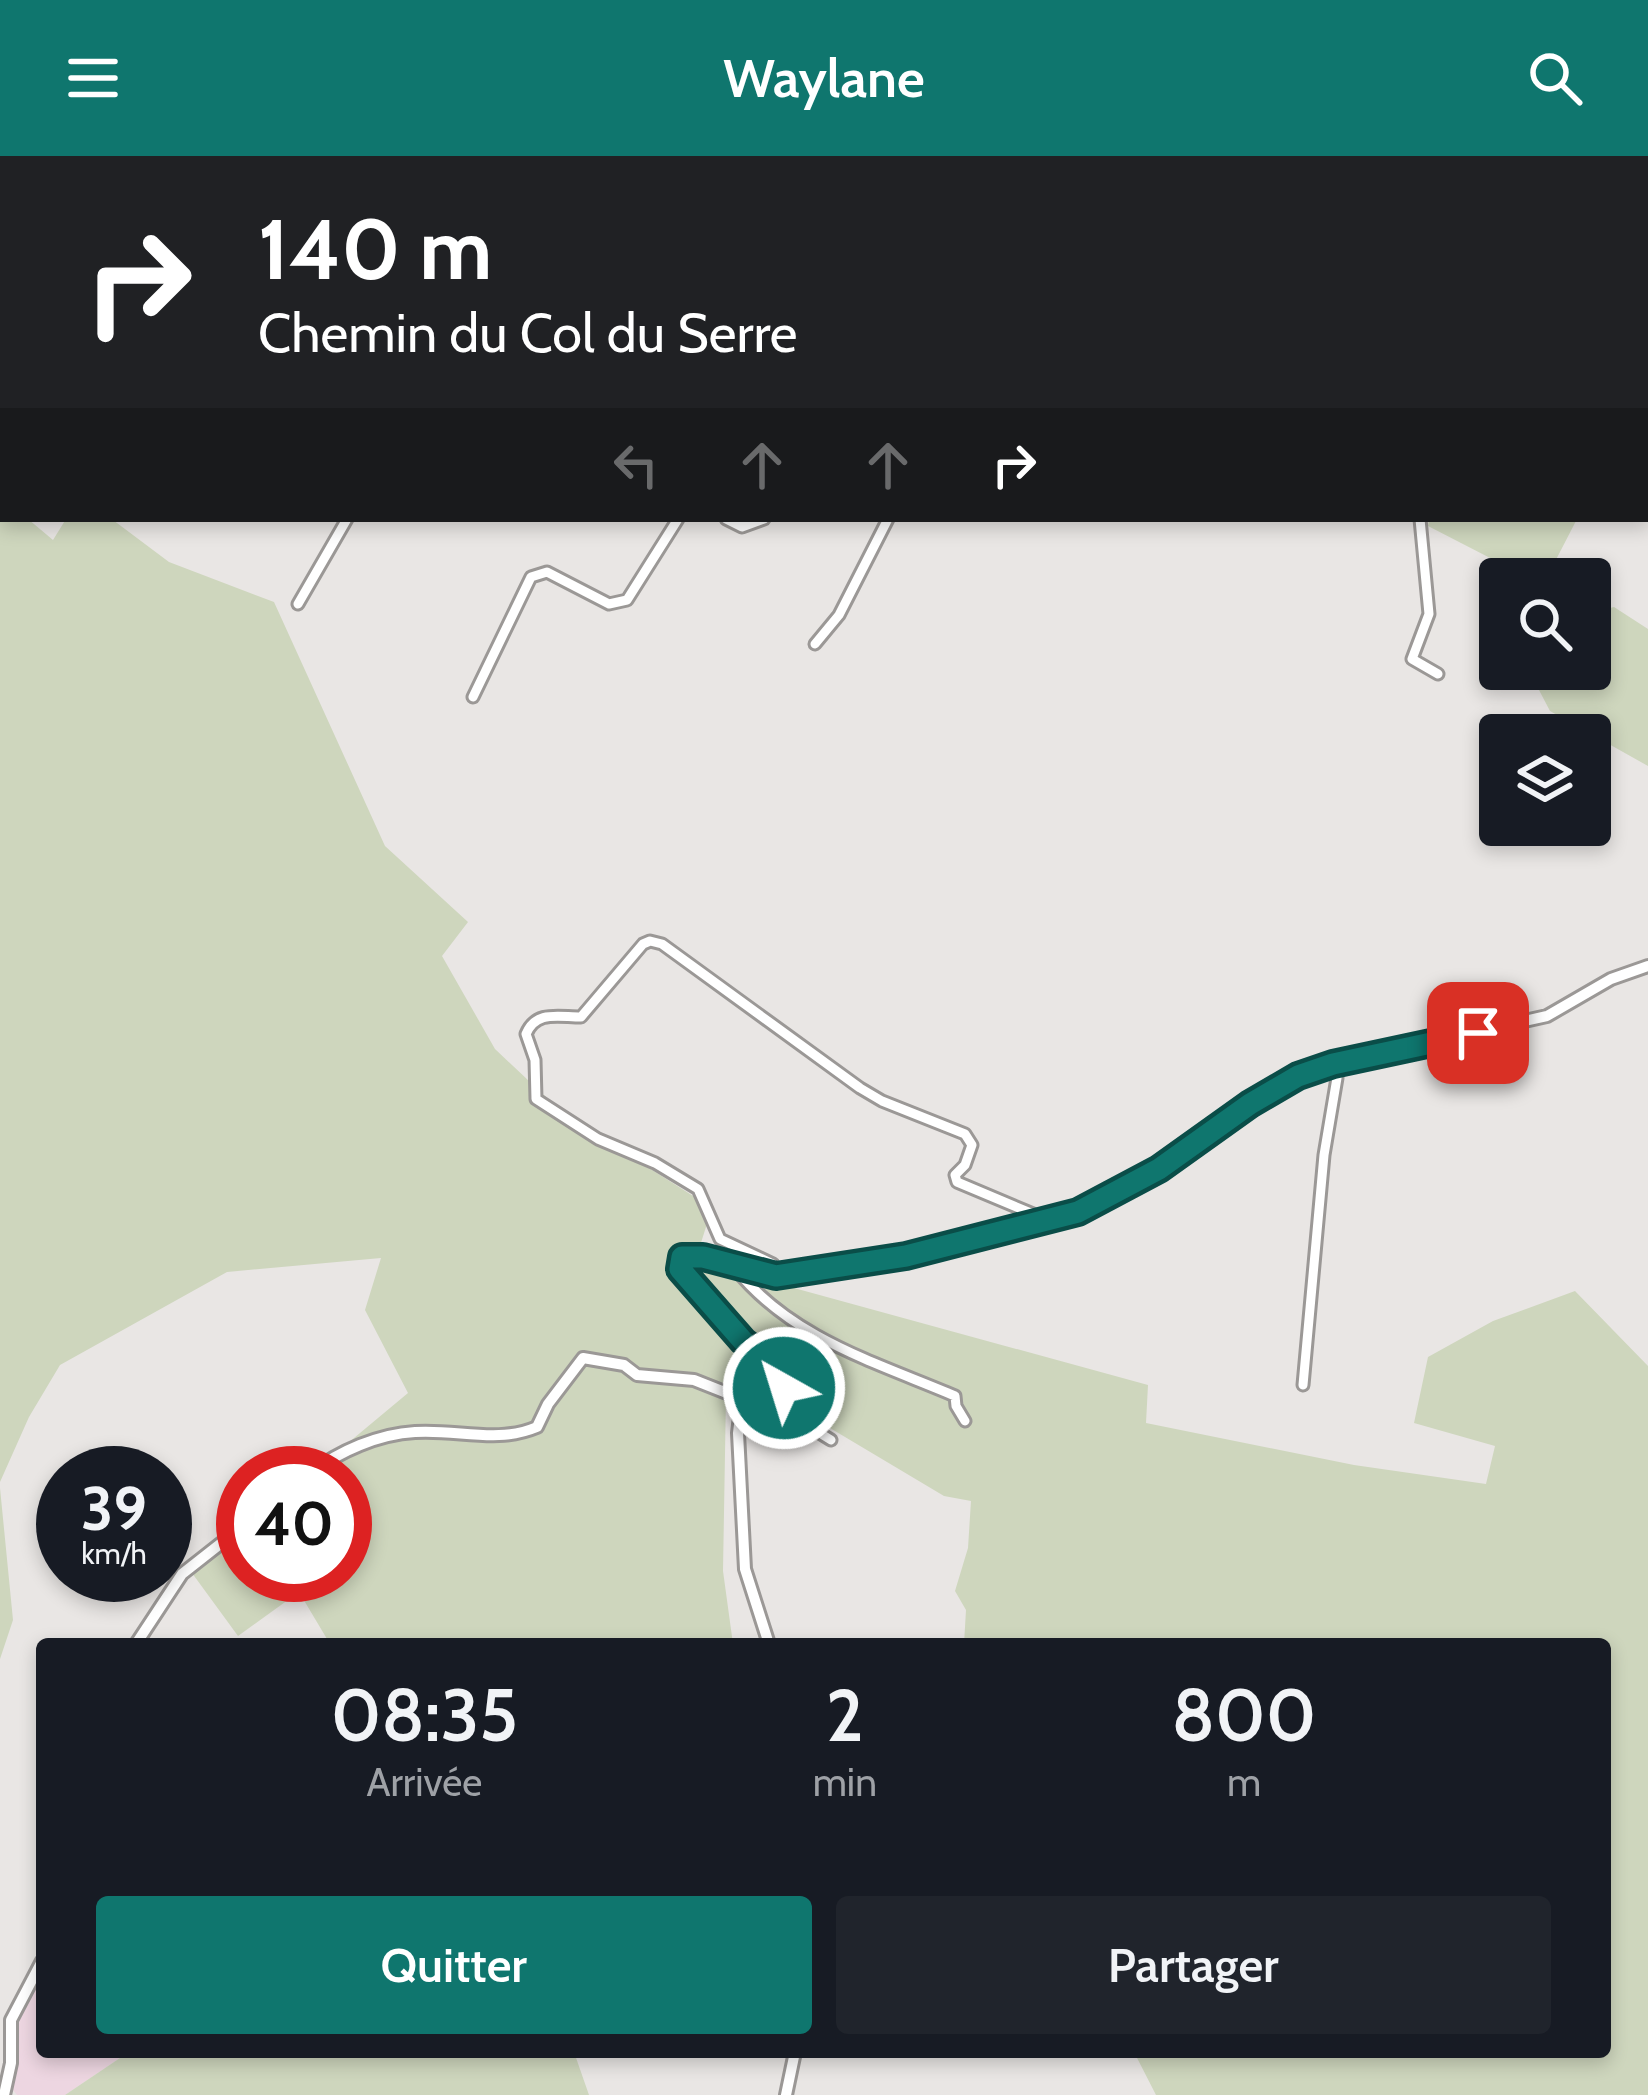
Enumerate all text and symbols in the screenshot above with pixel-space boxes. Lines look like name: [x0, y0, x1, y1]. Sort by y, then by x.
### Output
icon: menu: [60, 45, 126, 111]
text: Waylane: [723, 45, 925, 111]
icon: search: [1522, 45, 1588, 111]
text: 140 m: [258, 198, 492, 300]
icon: right: [60, 204, 216, 360]
text: Chemin du Col du Serre: [258, 300, 798, 366]
icon: left: [603, 432, 669, 498]
icon: ahead: [729, 432, 795, 498]
icon: ahead: [855, 432, 921, 498]
icon: right: [981, 432, 1047, 498]
map controls: [1479, 558, 1611, 846]
button: search: [1479, 558, 1611, 690]
button: layers: [1479, 714, 1611, 846]
pin: [1427, 982, 1529, 1084]
icon: arrive: [1445, 1000, 1511, 1066]
position arrow: [721, 1325, 847, 1451]
speed limit sign: 40: [216, 1446, 372, 1602]
text: 39: [81, 1472, 147, 1545]
text: km/h: [81, 1535, 147, 1572]
text: 08:35: [331, 1672, 518, 1759]
text: 2: [826, 1672, 864, 1759]
text: 800: [1172, 1672, 1316, 1759]
text: Arrivée: [366, 1758, 482, 1806]
text: min: [813, 1758, 877, 1806]
text: m: [1227, 1758, 1261, 1806]
button: Quitter: [96, 1896, 812, 2034]
button: Partager: [836, 1896, 1551, 2034]

